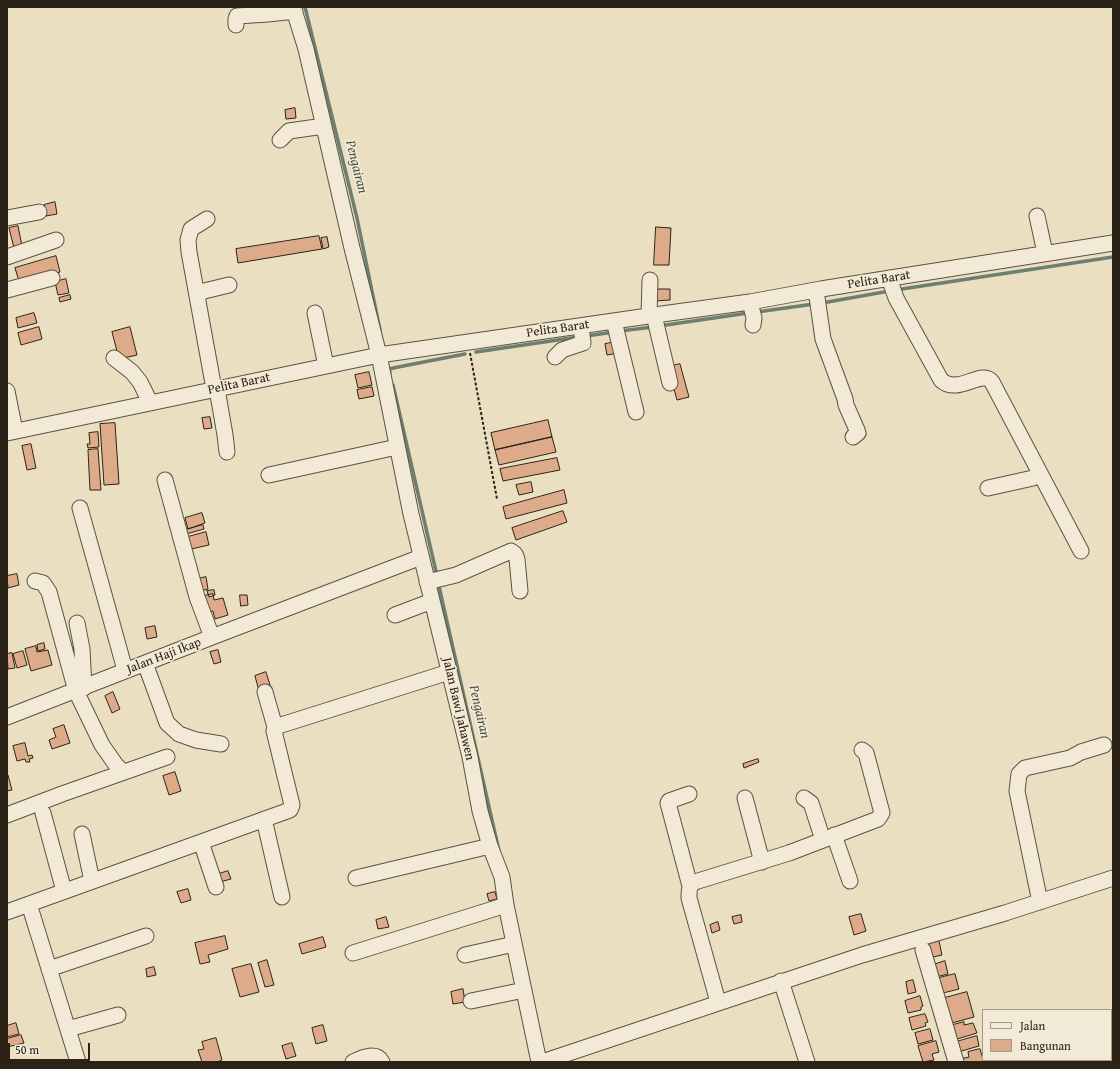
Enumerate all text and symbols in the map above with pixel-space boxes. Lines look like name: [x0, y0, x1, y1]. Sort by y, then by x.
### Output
water label: Pengairan: [341, 139, 371, 195]
street label: Pelita Barat: [846, 267, 912, 293]
street label: Pelita Barat: [525, 317, 591, 341]
street label: Pelita Barat: [206, 370, 272, 398]
street label: Jalan Haji Ikap: [124, 635, 204, 677]
street label: Jalan Bawi Jahawen: [439, 656, 477, 762]
water label: Pengairan: [465, 684, 493, 740]
legend: [982, 1009, 1112, 1061]
text: Jalan: [1020, 1017, 1045, 1034]
scale bar: [10, 1035, 92, 1061]
text: Bangunan: [1020, 1037, 1071, 1054]
text: 50 m: [15, 1041, 39, 1058]

